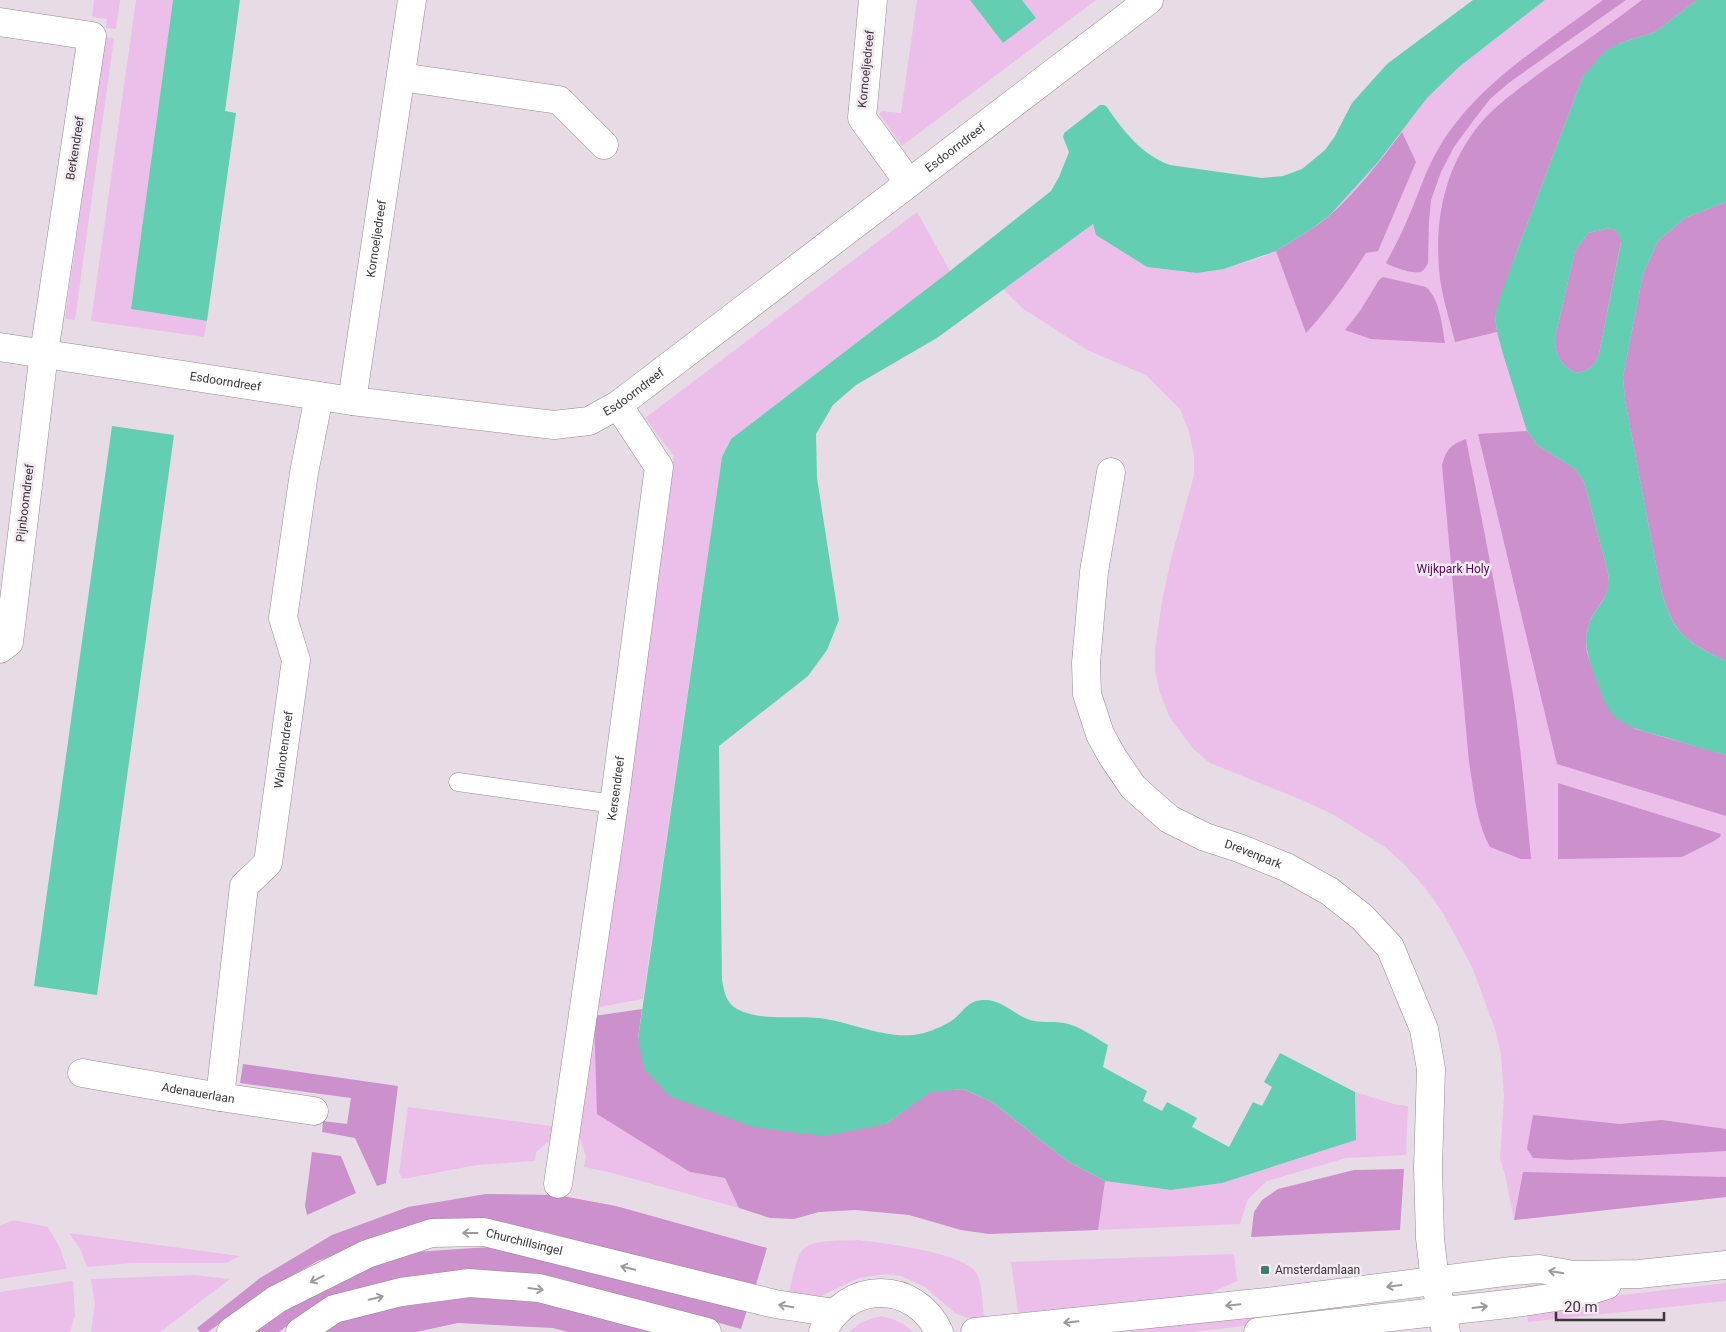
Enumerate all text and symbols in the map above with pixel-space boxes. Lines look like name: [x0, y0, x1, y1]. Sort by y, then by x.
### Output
street label: Kornoeljedreef: [855, 29, 877, 108]
street label: Berkendreef: [63, 114, 87, 181]
street label: Esdoorndreef: [922, 120, 989, 175]
street label: Kornoeljedreef: [364, 198, 389, 278]
street label: Esdoorndreef: [601, 365, 667, 419]
street label: Esdoorndreef: [189, 369, 263, 394]
street label: Pijnboomdreef: [13, 462, 37, 543]
park label: Wijkpark Holy: [1417, 562, 1490, 576]
street label: Walnotendreef: [271, 709, 296, 789]
street label: Kersendreef: [605, 754, 627, 821]
street label: Drevenpark: [1223, 837, 1285, 872]
street label: Adenauerlaan: [161, 1080, 236, 1106]
street label: Churchillsingel: [484, 1226, 564, 1258]
one-way arrow: [462, 1228, 478, 1237]
one-way arrow: [621, 1262, 637, 1272]
place label: Amsterdamlaan: [1275, 1263, 1360, 1277]
marker: Amsterdamlaan: [1259, 1264, 1271, 1276]
one-way arrow: [1548, 1266, 1564, 1276]
one-way arrow: [310, 1275, 325, 1284]
one-way arrow: [1387, 1281, 1403, 1291]
one-way arrow: [528, 1284, 544, 1294]
scale bar: [1556, 1290, 1664, 1322]
one-way arrow: [367, 1293, 383, 1302]
text: 20 m: [1564, 1298, 1598, 1316]
one-way arrow: [1225, 1300, 1241, 1310]
one-way arrow: [779, 1301, 795, 1311]
one-way arrow: [1472, 1302, 1488, 1312]
one-way arrow: [1064, 1317, 1080, 1327]

